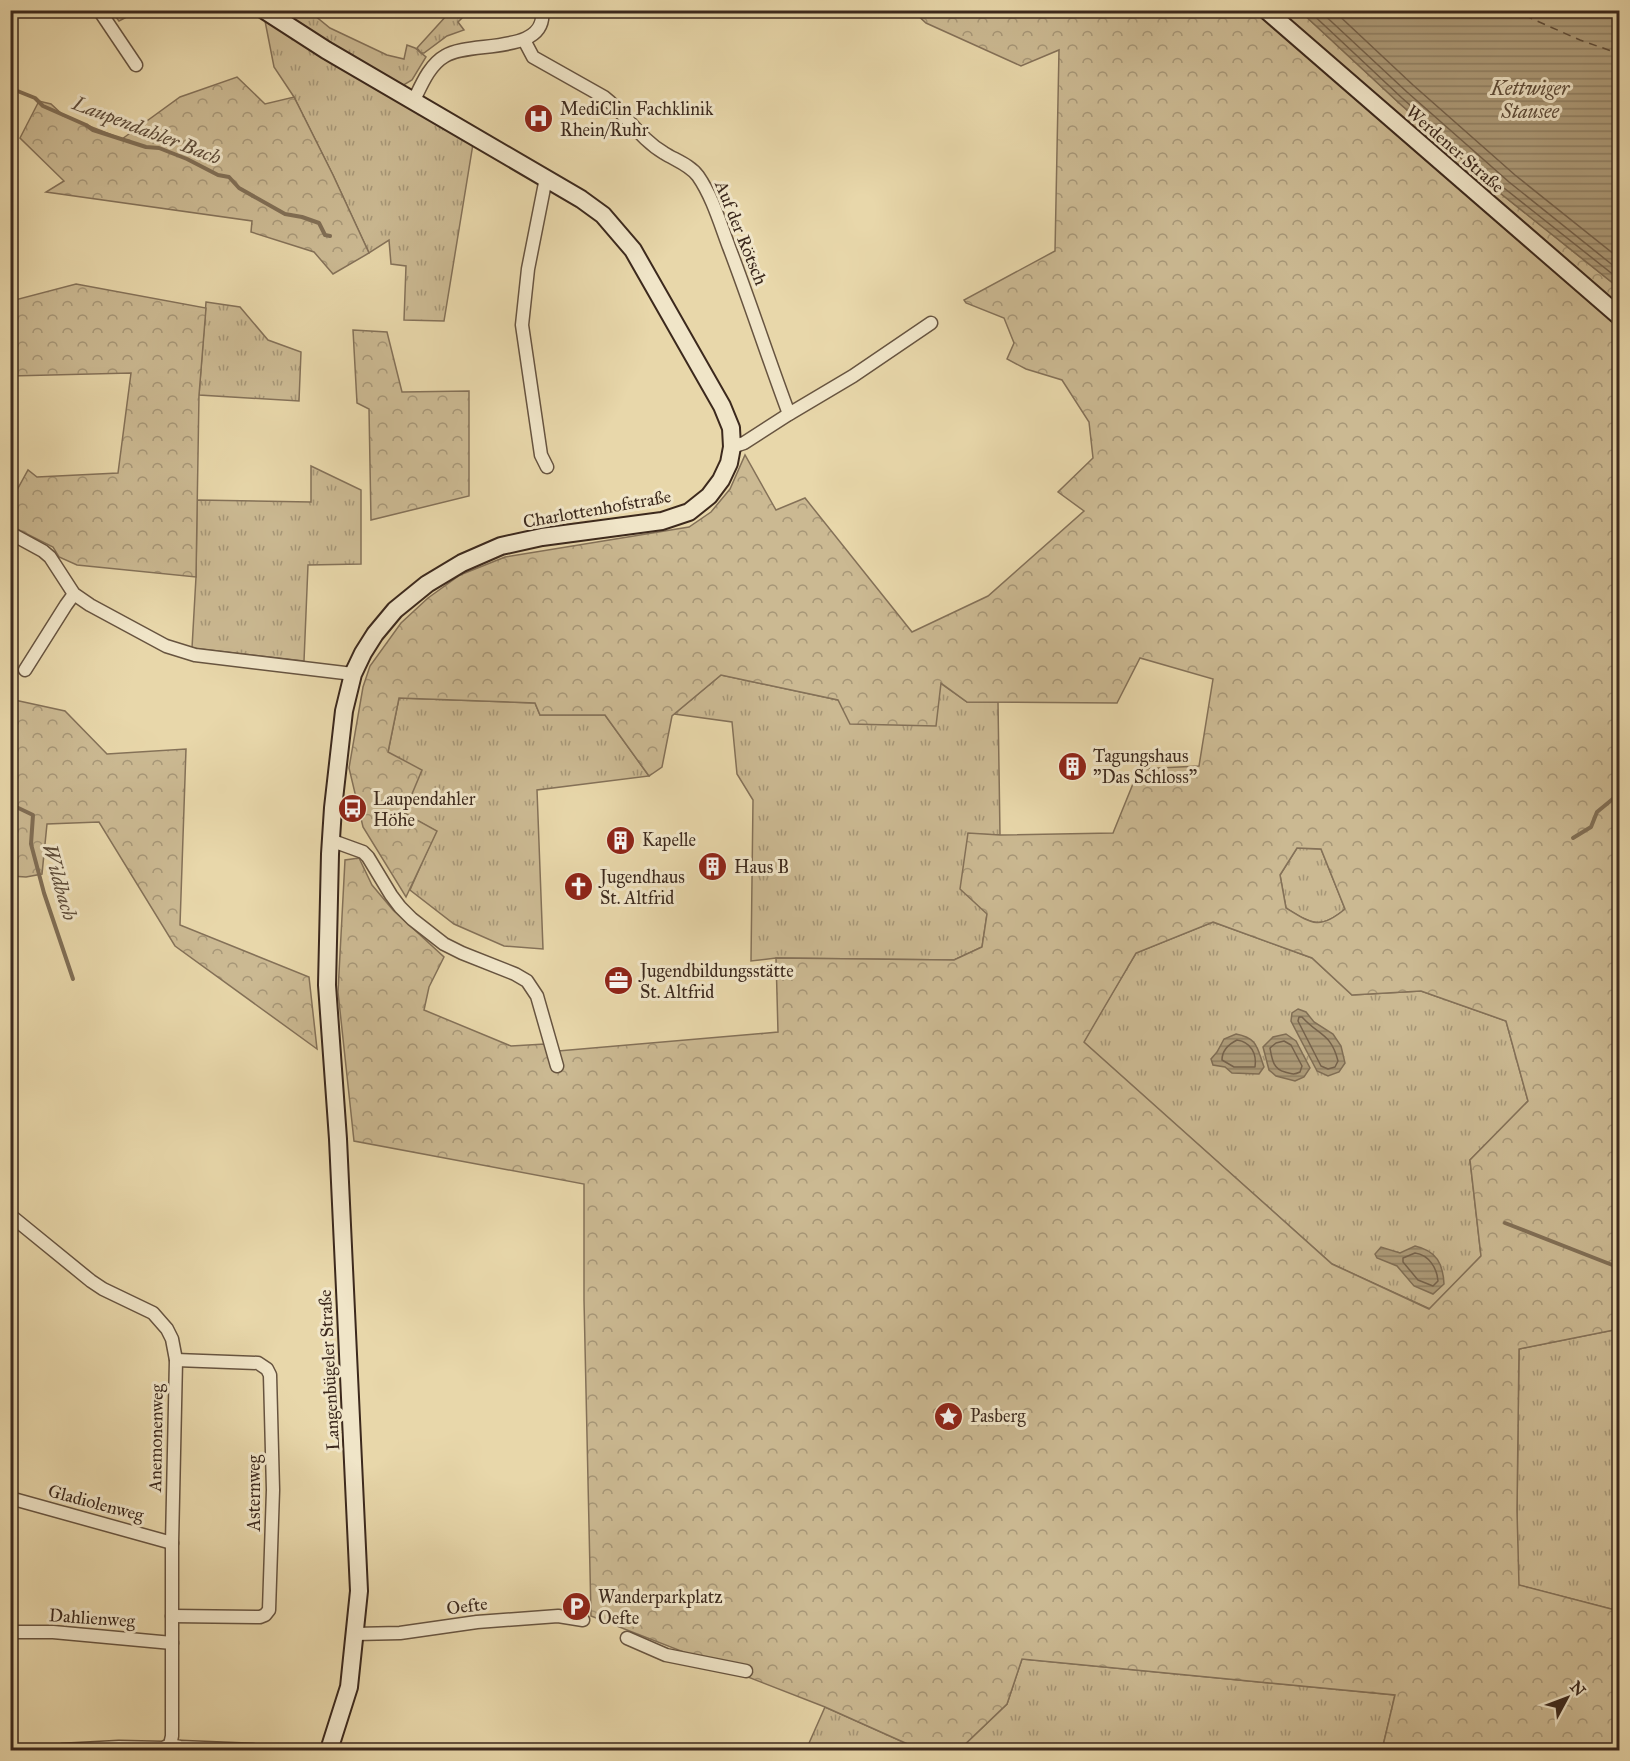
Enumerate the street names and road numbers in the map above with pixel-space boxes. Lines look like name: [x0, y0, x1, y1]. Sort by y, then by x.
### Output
street label: Werdener Straße: [1401, 100, 1509, 198]
street label: Auf der Rötsch: [710, 177, 772, 289]
street label: Charlottenhofstraße: [521, 485, 673, 533]
street label: Langenbügeler Straße: [314, 1289, 345, 1451]
street label: Anemonenweg: [144, 1383, 169, 1493]
street label: Asternweg: [243, 1454, 266, 1532]
street label: Gladiolenweg: [46, 1480, 147, 1527]
street label: Oefte: [445, 1593, 489, 1619]
street label: Dahlienweg: [48, 1604, 136, 1633]

